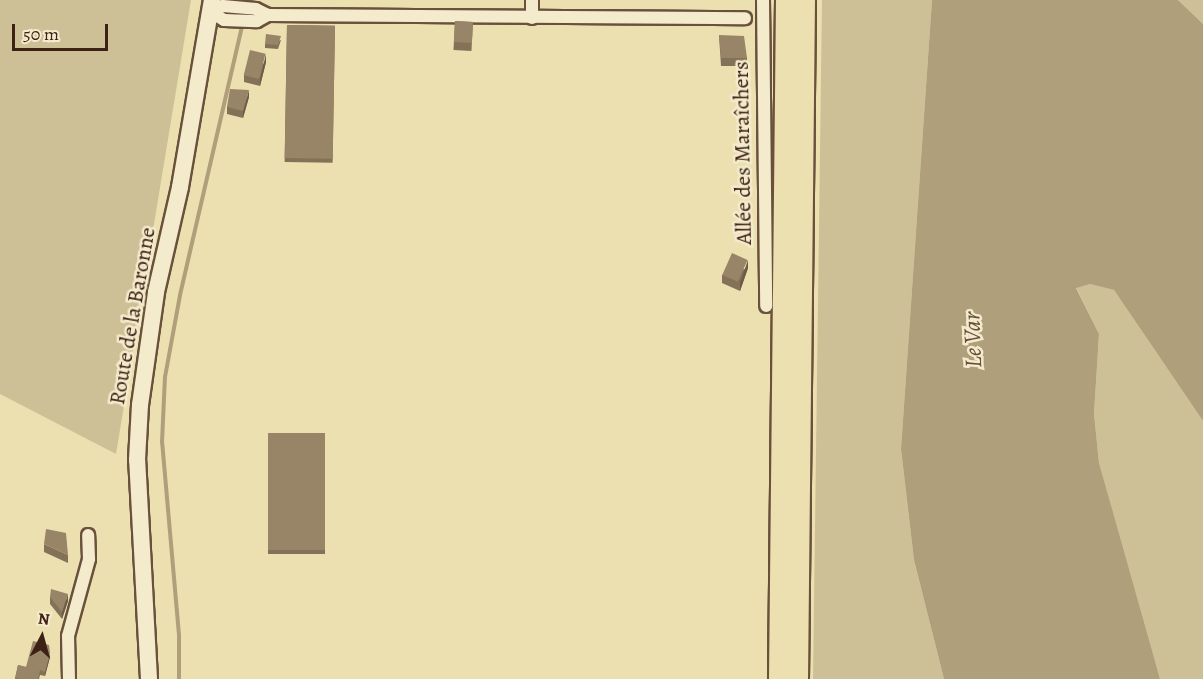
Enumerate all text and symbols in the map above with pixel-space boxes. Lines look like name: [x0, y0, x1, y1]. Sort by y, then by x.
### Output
scale bar: [15, 12, 111, 50]
text: 50 m: [23, 22, 59, 46]
street label: Allée des Maraîchers: [728, 61, 758, 245]
street label: Route de la Baronne: [104, 225, 162, 407]
water label: Le Var: [958, 312, 988, 368]
north arrow: [12, 607, 72, 667]
text: N: [37, 608, 51, 631]

